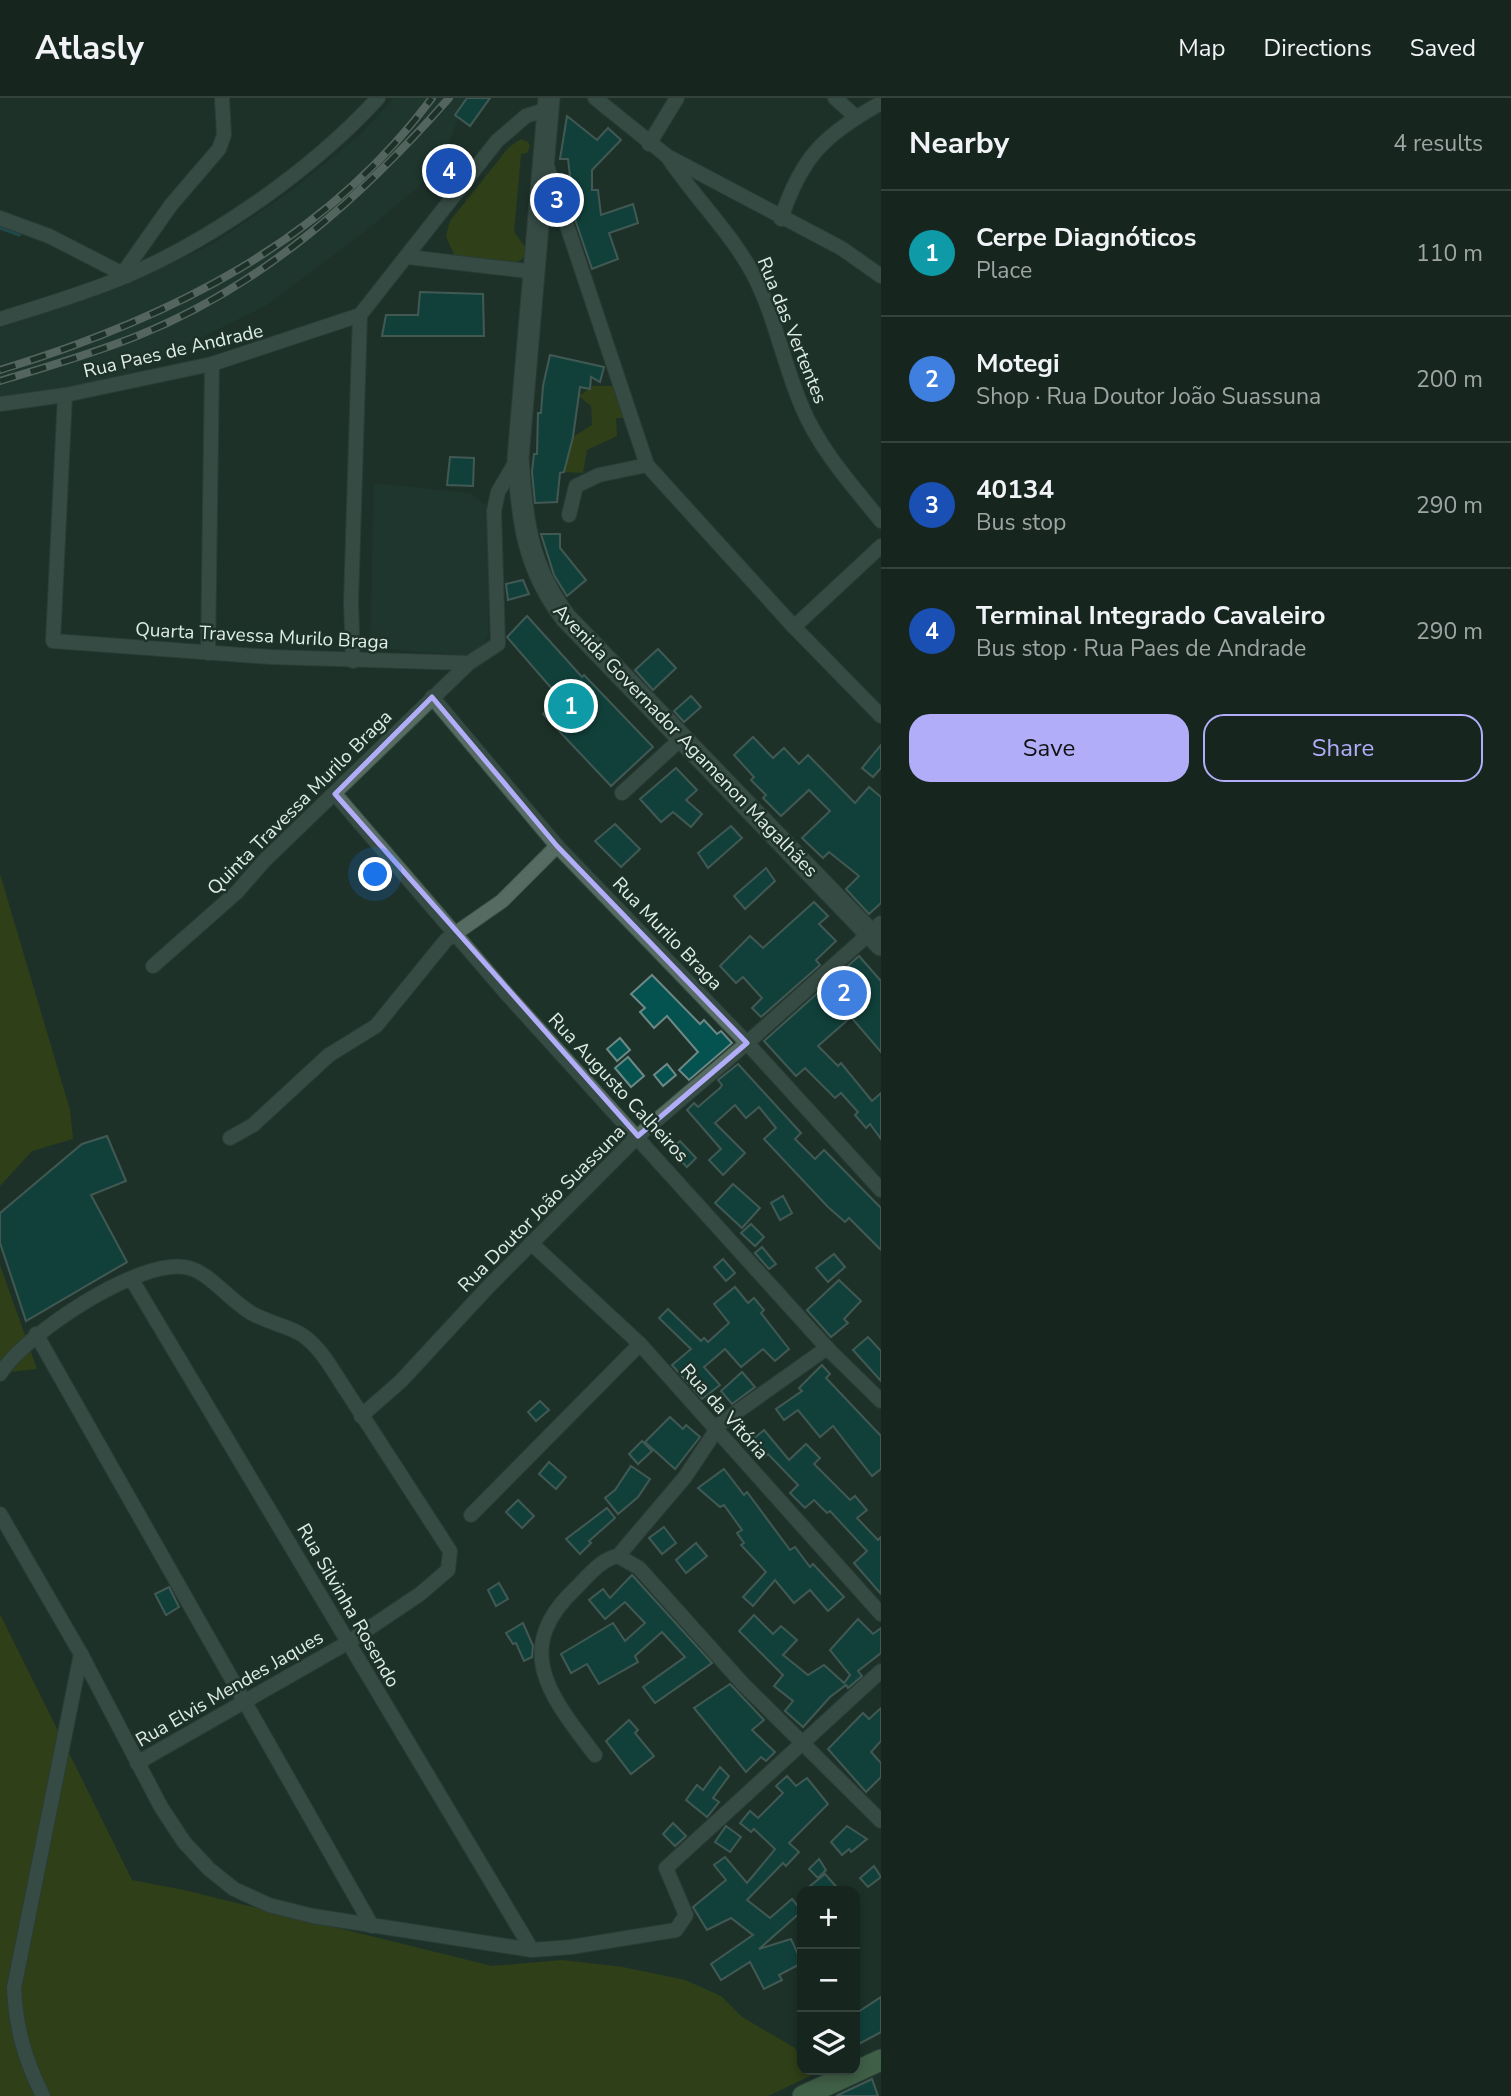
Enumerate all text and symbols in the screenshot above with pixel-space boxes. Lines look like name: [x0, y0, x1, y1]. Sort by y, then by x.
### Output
text: Atlasly: [35, 26, 144, 71]
text: Map: [1178, 32, 1225, 64]
text: Directions: [1263, 32, 1372, 64]
text: Saved: [1410, 32, 1476, 64]
text: Nearby: [909, 123, 1009, 164]
text: 4 results: [1393, 128, 1483, 159]
pin: 4: [426, 145, 472, 197]
pin: 3: [534, 174, 580, 226]
text: Cerpe Diagnóticos: [976, 220, 1196, 255]
text: 1: [925, 238, 939, 269]
text: 110 m: [1416, 238, 1483, 269]
street label: Rua das Vertentes: [751, 253, 833, 408]
text: Place: [976, 255, 1032, 286]
street label: Rua Paes de Andrade: [81, 318, 266, 384]
text: Motegi: [976, 346, 1060, 381]
text: 2: [925, 364, 939, 395]
text: 200 m: [1416, 364, 1483, 395]
text: Shop · Rua Doutor João Suassuna: [976, 381, 1321, 412]
text: 40134: [976, 472, 1054, 507]
text: 3: [925, 490, 939, 521]
text: 290 m: [1416, 490, 1483, 521]
text: Bus stop: [976, 507, 1067, 538]
street label: Avenida Governador Agamenon Magalhães: [547, 598, 823, 883]
text: Terminal Integrado Cavaleiro: [976, 598, 1325, 633]
street label: Quarta Travessa Murilo Braga: [135, 616, 389, 656]
text: 4: [925, 616, 939, 647]
text: 290 m: [1416, 616, 1483, 647]
text: Bus stop · Rua Paes de Andrade: [976, 633, 1306, 664]
pin: 1: [548, 680, 594, 732]
street label: Quinta Travessa Murilo Braga: [202, 705, 398, 901]
button: Save: [909, 714, 1189, 782]
button: Share: [1203, 714, 1483, 782]
your location: [358, 857, 392, 891]
street label: Rua Murilo Braga: [606, 871, 728, 996]
pin: 2: [821, 967, 867, 1019]
street label: Rua Augusto Calheiros: [542, 1007, 694, 1168]
street label: Rua Doutor João Suassuna: [452, 1119, 631, 1298]
street label: Rua da Vitória: [674, 1358, 774, 1465]
street label: Rua Silvinha Rosendo: [291, 1519, 406, 1692]
street label: Rua Elvis Mendes Jaques: [131, 1624, 328, 1753]
map controls: [797, 1886, 860, 2075]
button: +: [797, 1886, 860, 1949]
button: −: [797, 1949, 860, 2012]
button: layers: [797, 2012, 860, 2075]

